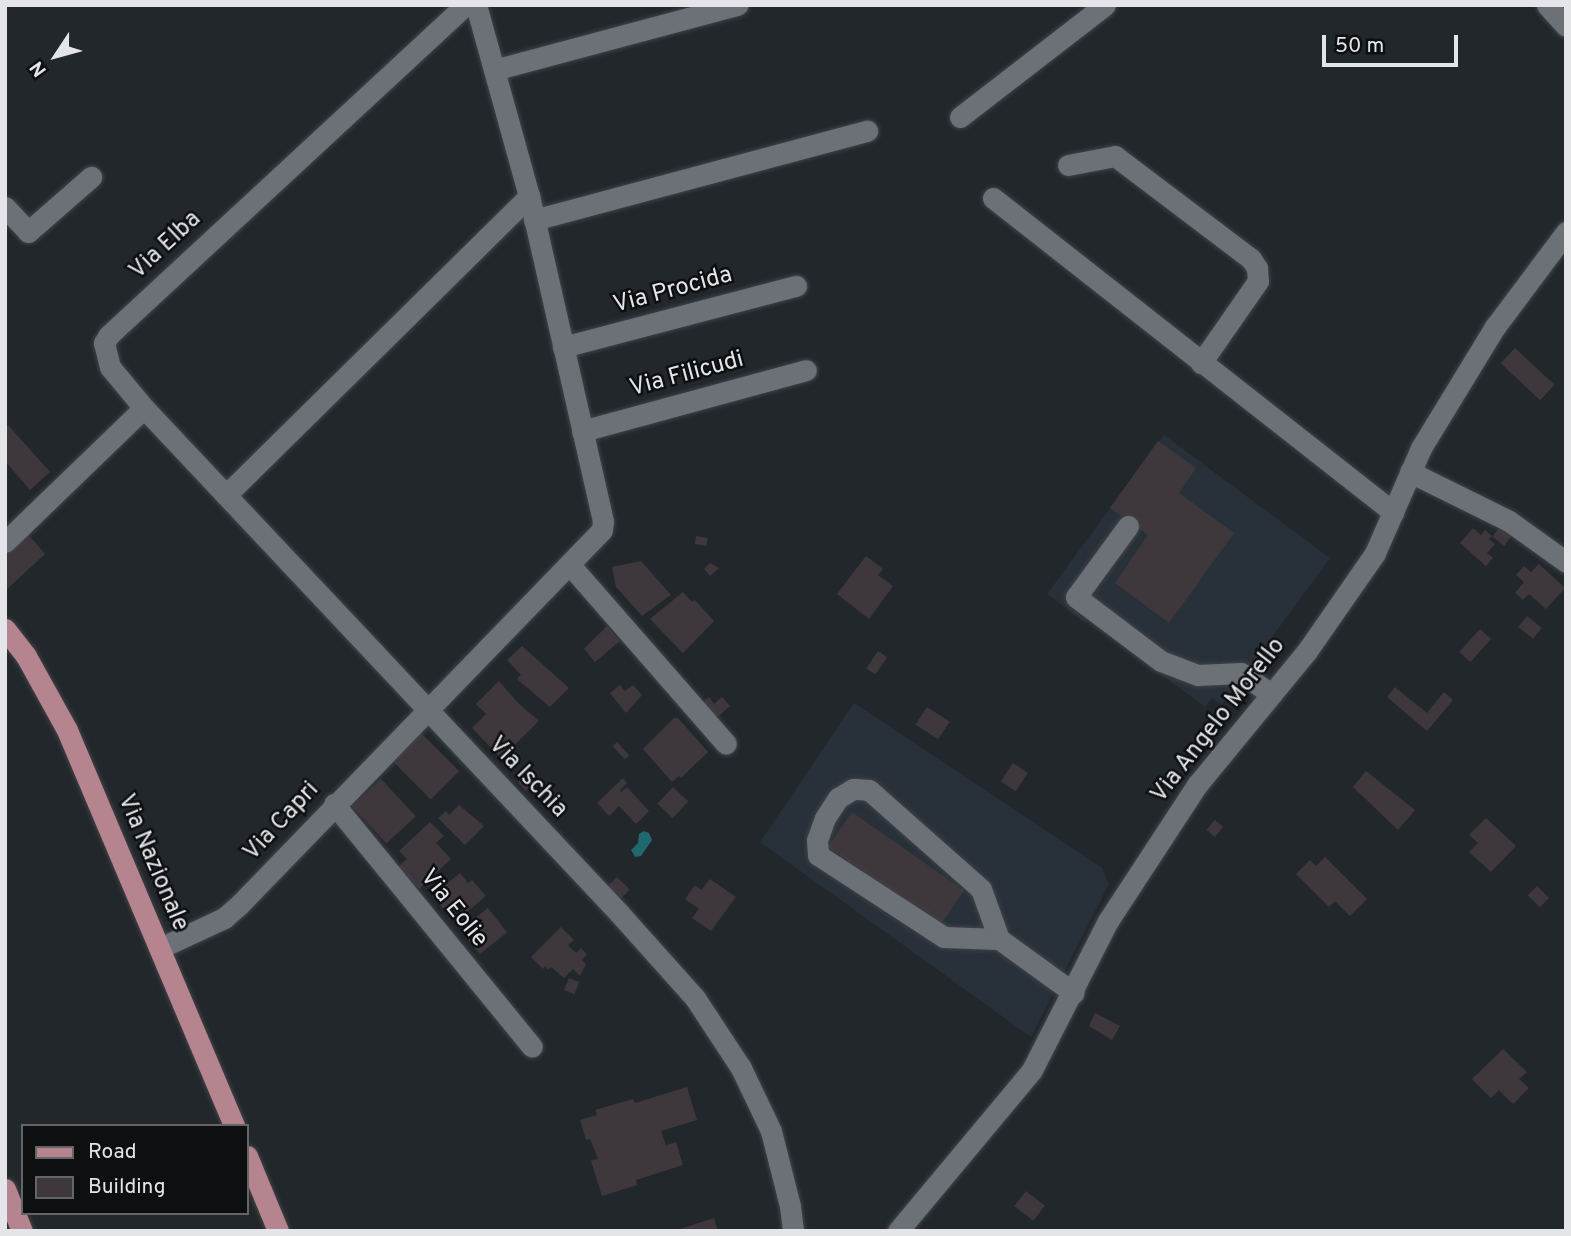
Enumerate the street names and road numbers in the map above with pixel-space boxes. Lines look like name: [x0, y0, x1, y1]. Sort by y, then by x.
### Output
street label: Via Elba: [124, 206, 208, 286]
street label: Via Procida: [610, 261, 736, 321]
street label: Via Filicudi: [627, 346, 747, 404]
street label: Via Angelo Morello: [1145, 633, 1293, 809]
street label: Via Ischia: [481, 731, 573, 825]
street label: Via Capri: [238, 777, 326, 867]
street label: Via Nazionale: [110, 790, 194, 936]
street label: Via Eolie: [413, 864, 493, 954]

